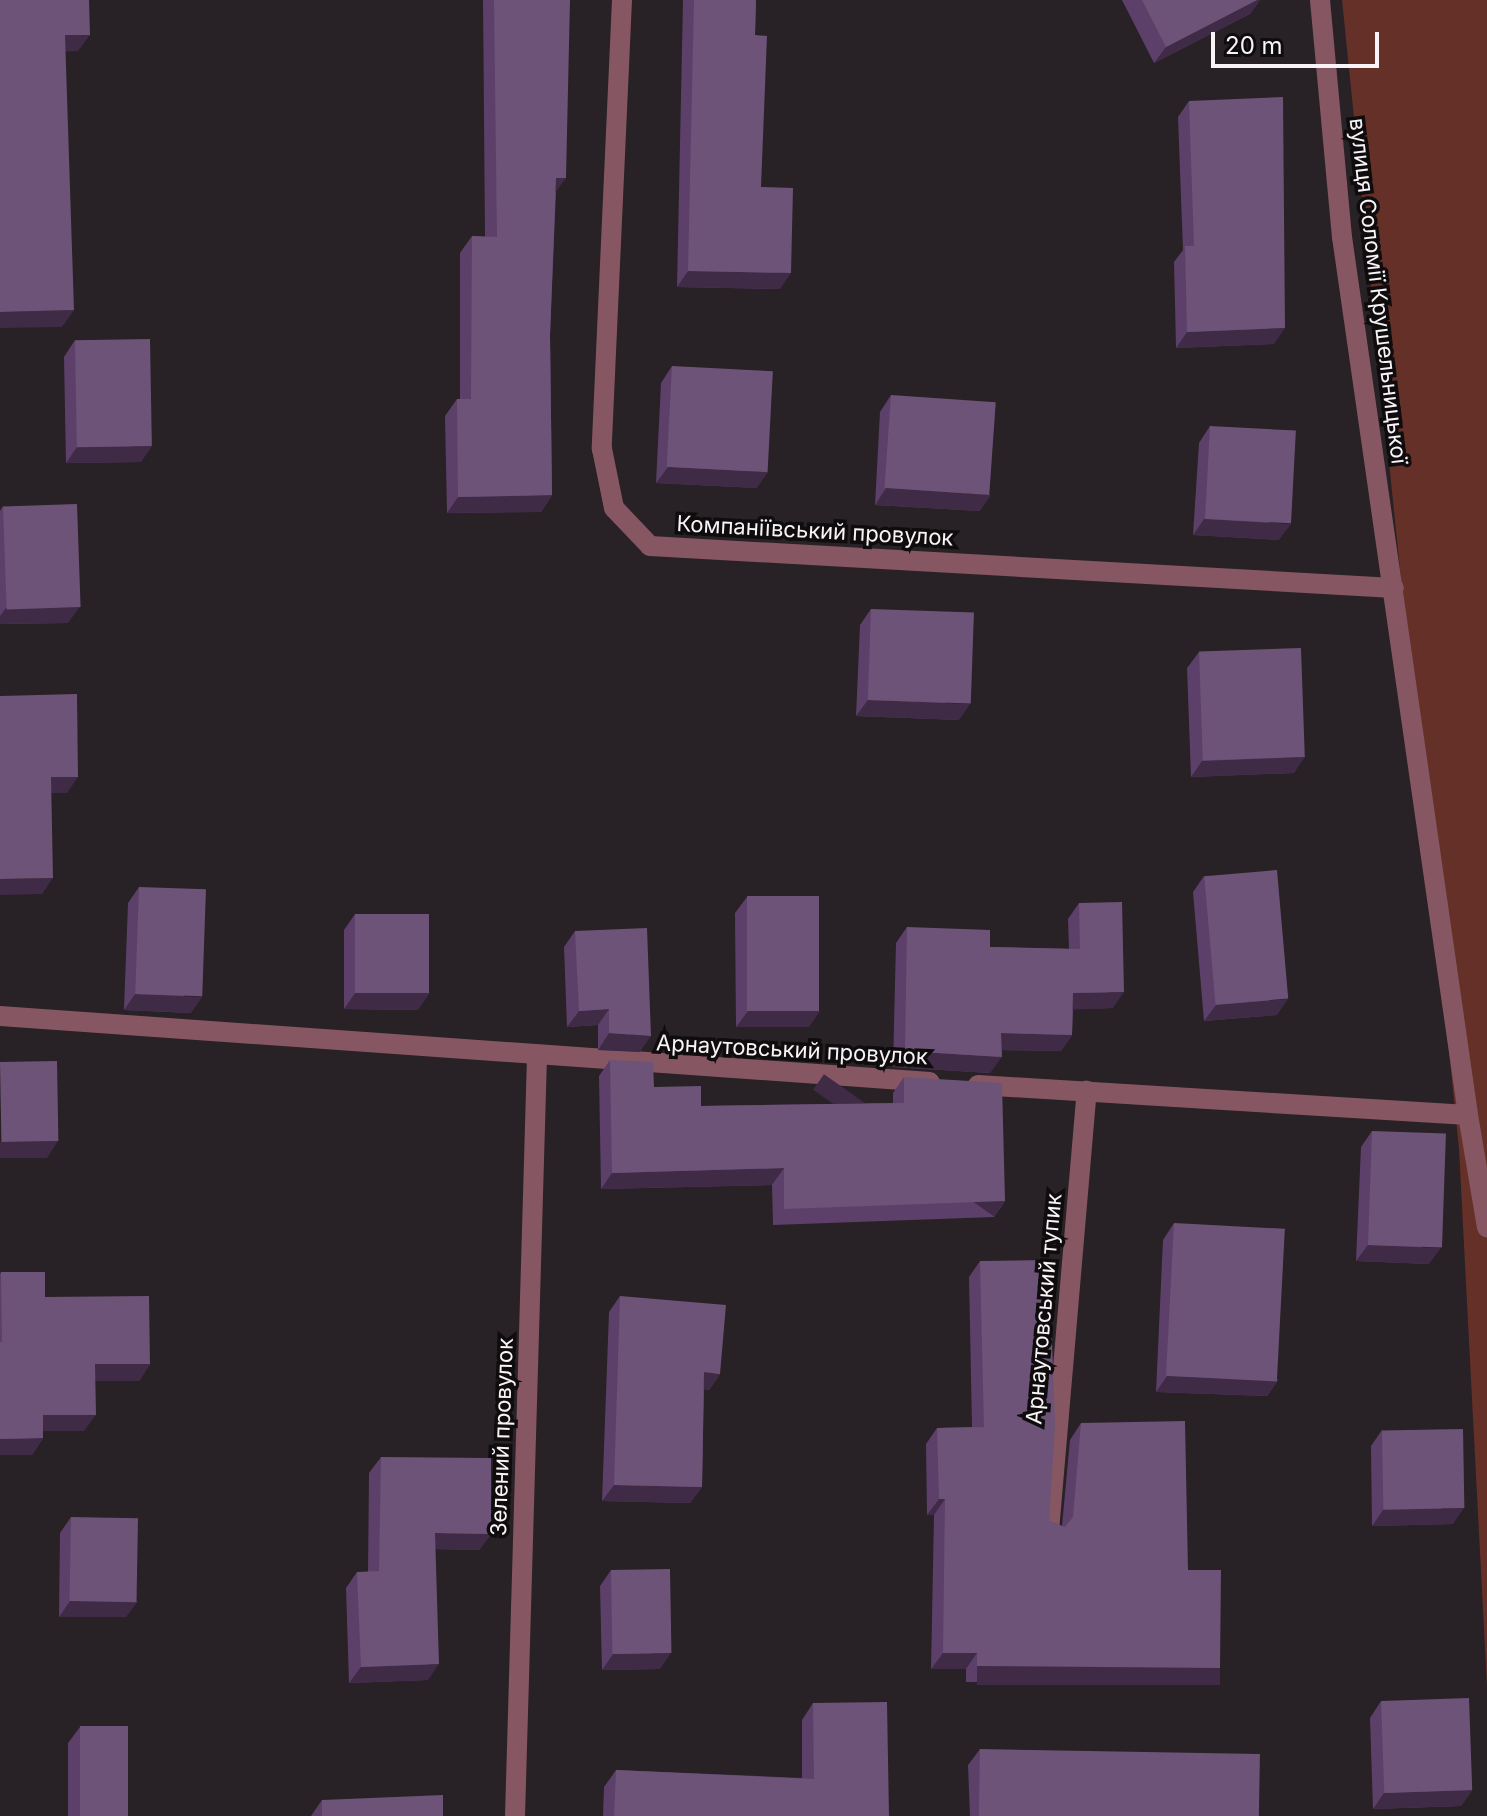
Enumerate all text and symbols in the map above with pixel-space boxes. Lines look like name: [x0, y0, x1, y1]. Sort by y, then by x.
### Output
scale bar: [1215, 16, 1383, 66]
text: 20 m: [1225, 31, 1283, 60]
street label: вулиця Соломії Крушельницької: [1344, 117, 1412, 465]
street label: Компаніївський провулок: [676, 511, 954, 551]
street label: Арнаутовський провулок: [655, 1030, 929, 1070]
street label: Арнаутовський тупик: [1021, 1192, 1067, 1426]
street label: Зелений провулок: [485, 1337, 519, 1537]

